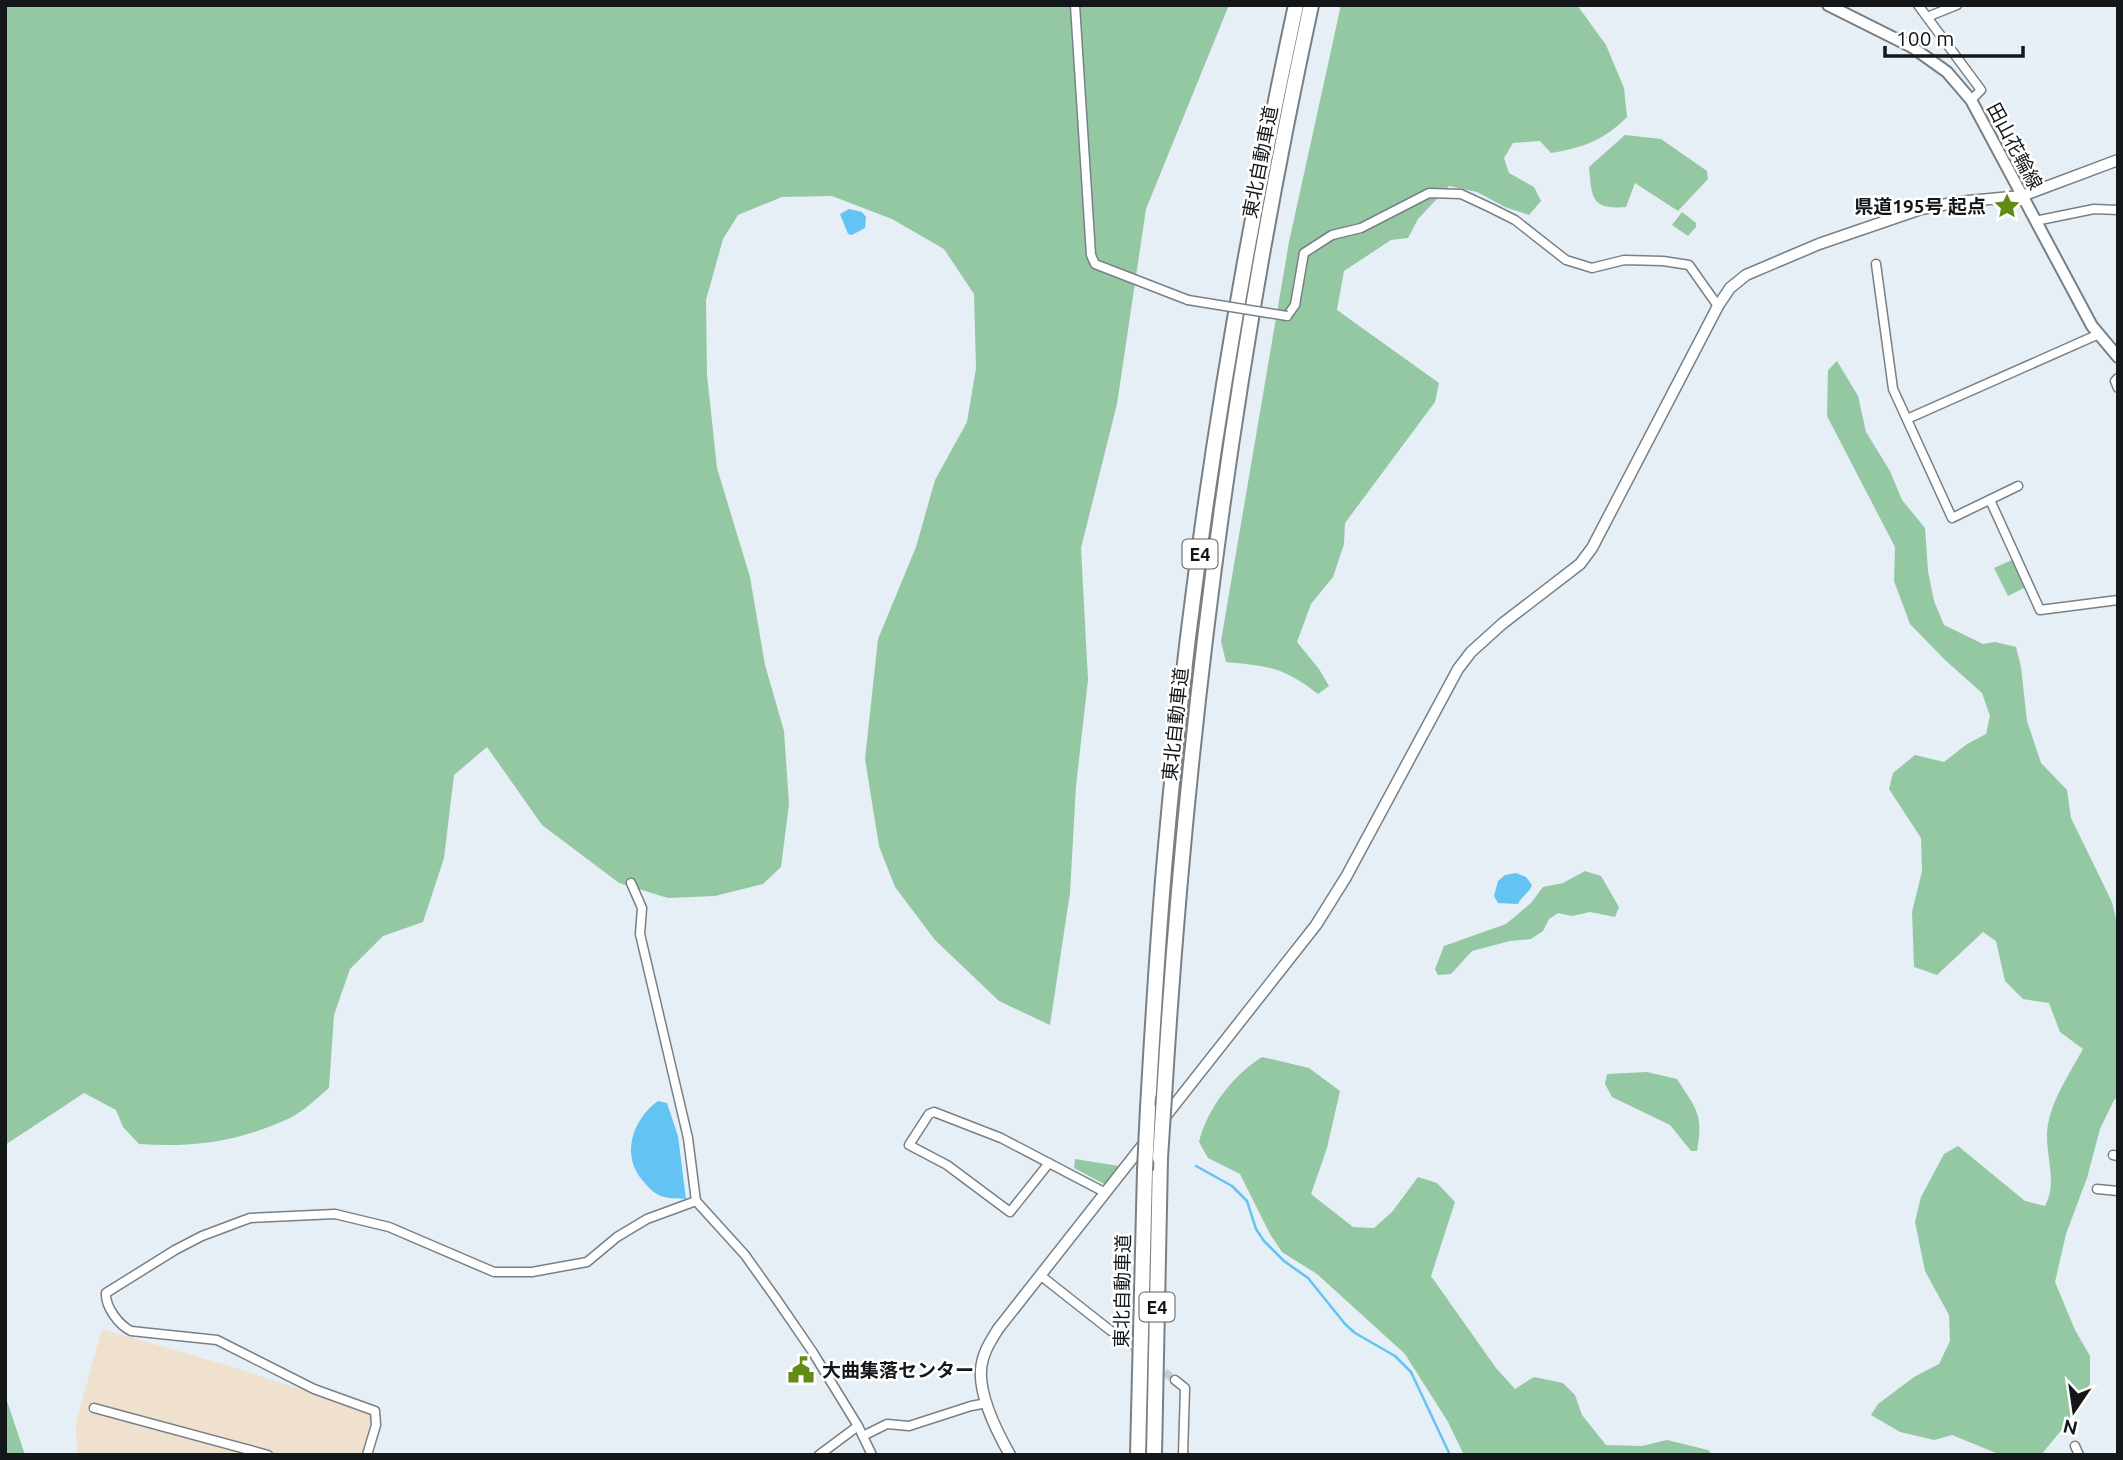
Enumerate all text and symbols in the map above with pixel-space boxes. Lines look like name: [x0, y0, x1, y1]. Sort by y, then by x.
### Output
scale bar: [1885, 14, 2023, 58]
text: 100 m: [1896, 26, 1954, 50]
street label: 田山花輪線: [1983, 99, 2047, 193]
street label: 東北自動車道: [1238, 104, 1282, 220]
place icon: 県道195号 起点: [1992, 191, 2022, 221]
place label: 県道195号 起点: [1854, 195, 1986, 217]
road number: E4: [1182, 540, 1218, 568]
street label: 東北自動車道: [1158, 666, 1192, 782]
street label: 東北自動車道: [1110, 1234, 1134, 1348]
road number: E4: [1140, 1292, 1174, 1322]
public building icon: 大曲集落センター: [786, 1355, 816, 1385]
place label: 大曲集落センター: [822, 1359, 974, 1381]
north arrow: [2039, 1376, 2109, 1446]
text: N: [2061, 1415, 2080, 1440]

